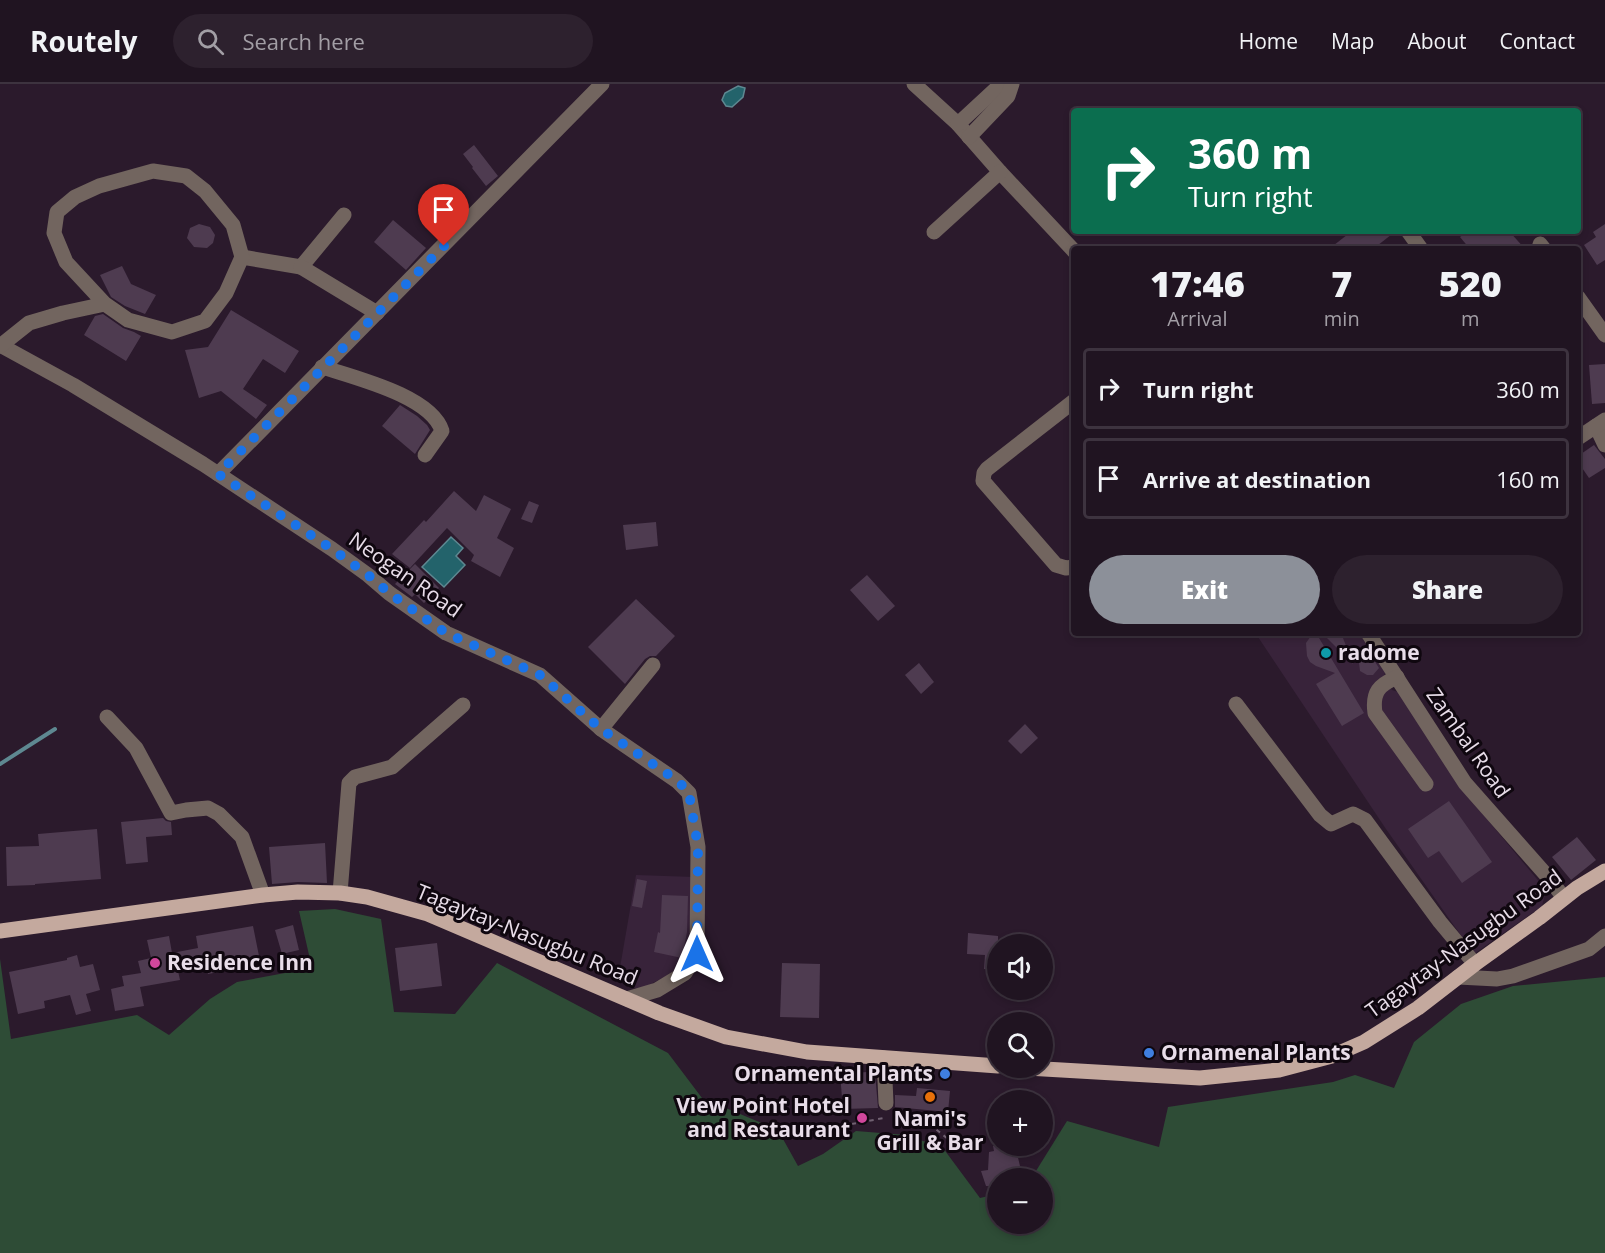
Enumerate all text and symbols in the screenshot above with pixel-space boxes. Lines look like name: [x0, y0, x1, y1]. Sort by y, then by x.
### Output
search box: [173, 14, 593, 68]
text: Routely: [30, 22, 137, 60]
icon: search: [194, 25, 227, 58]
text: Search here: [242, 26, 365, 56]
text: Home: [1239, 27, 1298, 55]
text: Map: [1331, 27, 1374, 55]
text: About: [1407, 27, 1467, 55]
text: Contact: [1500, 27, 1575, 55]
text: 360 m: [1188, 124, 1312, 181]
icon: right: [1089, 132, 1167, 210]
text: Turn right: [1188, 178, 1313, 215]
pin: [418, 184, 469, 246]
icon: arrive: [427, 193, 460, 226]
text: 17:46: [1150, 259, 1245, 308]
text: 7: [1331, 259, 1352, 308]
text: 520: [1439, 259, 1502, 308]
text: Arrival: [1167, 305, 1228, 332]
text: min: [1324, 305, 1360, 332]
text: m: [1461, 305, 1480, 332]
icon: right: [1092, 372, 1125, 405]
text: Turn right: [1143, 374, 1254, 404]
text: 360 m: [1496, 374, 1560, 404]
icon: arrive: [1092, 462, 1125, 495]
text: Arrive at destination: [1143, 464, 1371, 494]
text: 160 m: [1496, 464, 1560, 494]
street label: Neogan Road: [344, 525, 468, 623]
button: Exit: [1089, 555, 1320, 624]
button: Share: [1332, 555, 1563, 624]
place label: radome: [1338, 638, 1420, 666]
marker: radome: [1319, 646, 1333, 660]
street label: Zambal Road: [1420, 682, 1517, 803]
street label: Tagaytay-Nasugbu Road: [1360, 862, 1567, 1024]
street label: Tagaytay-Nasugbu Road: [413, 877, 642, 991]
position arrow: [665, 922, 729, 986]
map controls: [987, 934, 1053, 1234]
button: sound: [987, 934, 1053, 1000]
place label: Residence Inn: [167, 948, 313, 976]
marker: Residence Inn: [148, 956, 162, 970]
button: search: [987, 1012, 1053, 1078]
place label: Ornamenal Plants: [1161, 1038, 1351, 1066]
marker: Ornamenal Plants: [1142, 1046, 1156, 1060]
place label: Ornamental Plants: [734, 1059, 933, 1087]
marker: Ornamental Plants: [938, 1067, 952, 1081]
marker: Nami's Grill & Bar: [923, 1090, 937, 1104]
button: +: [987, 1090, 1053, 1156]
place label: View Point Hotel and Restaurant: [676, 1091, 850, 1143]
place label: Nami's Grill & Bar: [877, 1104, 984, 1156]
marker: View Point Hotel and Restaurant: [855, 1111, 869, 1125]
button: −: [987, 1168, 1053, 1234]

